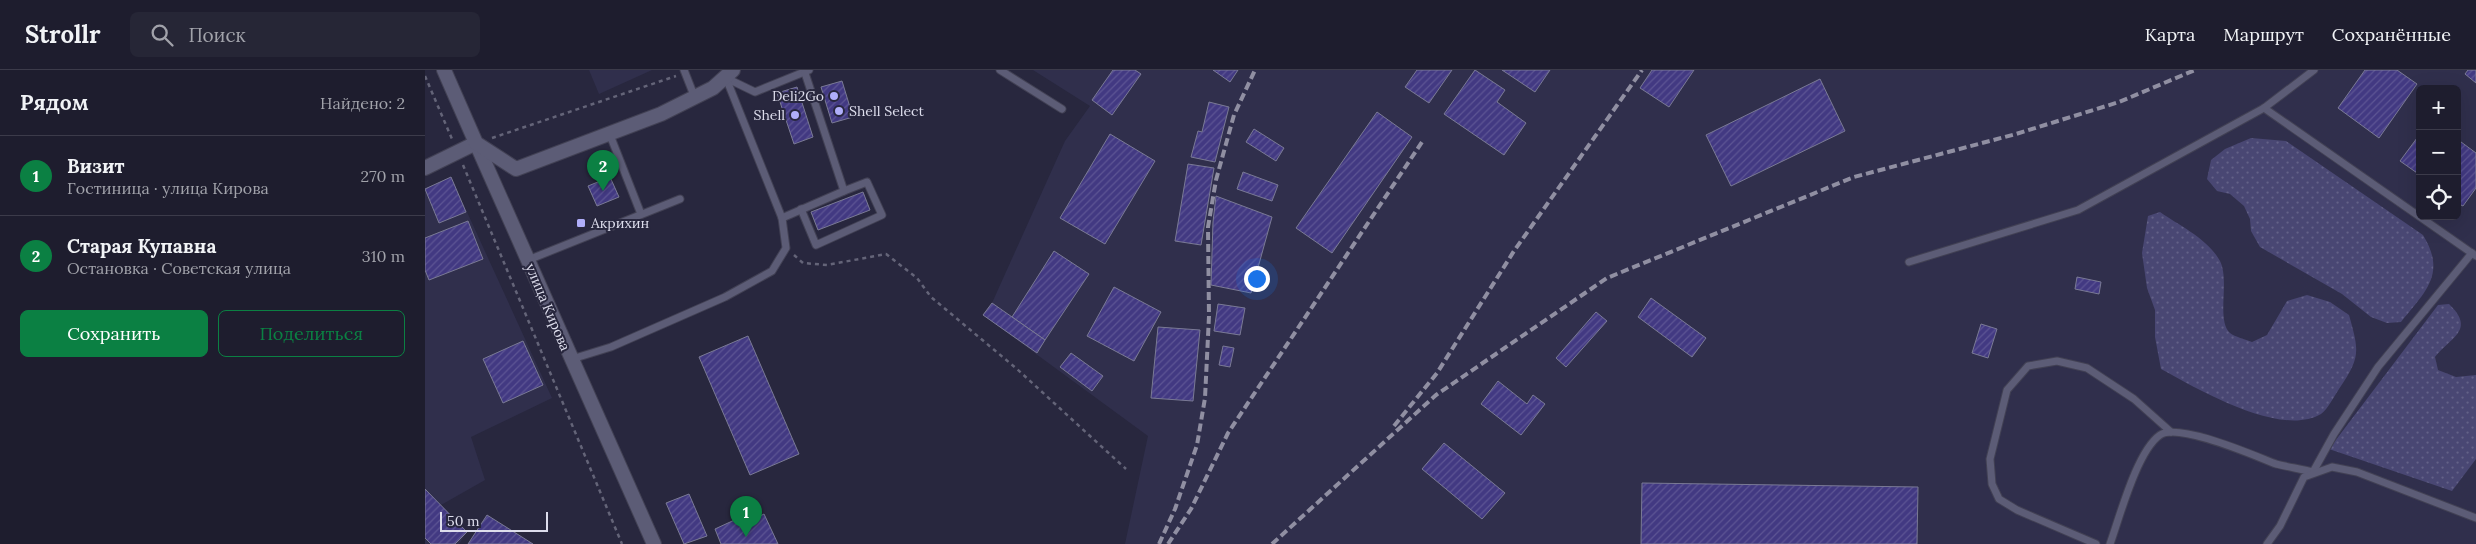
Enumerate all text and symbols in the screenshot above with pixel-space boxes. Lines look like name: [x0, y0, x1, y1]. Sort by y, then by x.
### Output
search box: [130, 12, 480, 57]
text: Strollr: [25, 19, 100, 50]
icon: search: [148, 21, 176, 49]
text: Поиск: [188, 23, 246, 47]
text: Карта: [2145, 23, 2195, 46]
text: Маршрут: [2223, 23, 2304, 46]
text: Сохранённые: [2332, 23, 2451, 46]
map controls: [2416, 85, 2461, 220]
button: +: [2416, 85, 2461, 130]
place label: Deli2Go: [772, 87, 824, 105]
text: Рядом: [20, 89, 89, 116]
marker: Deli2Go: [828, 90, 840, 102]
text: Найдено: 2: [320, 93, 405, 113]
place label: Shell Select: [849, 102, 924, 120]
marker: Shell Select: [833, 105, 845, 117]
place label: Shell: [753, 106, 785, 124]
marker: Shell: [789, 109, 801, 121]
button: −: [2416, 130, 2461, 175]
pin: 2: [587, 150, 619, 191]
text: Визит: [67, 154, 125, 178]
text: 1: [33, 166, 39, 186]
text: 270 m: [361, 166, 405, 186]
button: locate: [2416, 175, 2461, 220]
text: Гостиница · улица Кирова: [67, 178, 269, 198]
place label: Акрихин: [590, 214, 650, 232]
marker: Акрихин: [575, 217, 587, 229]
text: Старая Купавна: [67, 234, 216, 258]
text: 2: [32, 246, 40, 266]
text: 310 m: [362, 246, 405, 266]
text: Остановка · Советская улица: [67, 258, 291, 278]
street label: улица Кирова: [521, 261, 575, 353]
your location: [1244, 266, 1270, 292]
button: Сохранить: [20, 310, 208, 357]
button: Поделиться: [218, 310, 405, 357]
pin: 1: [730, 496, 762, 537]
scale bar: [440, 509, 547, 532]
text: 50 m: [447, 512, 480, 530]

